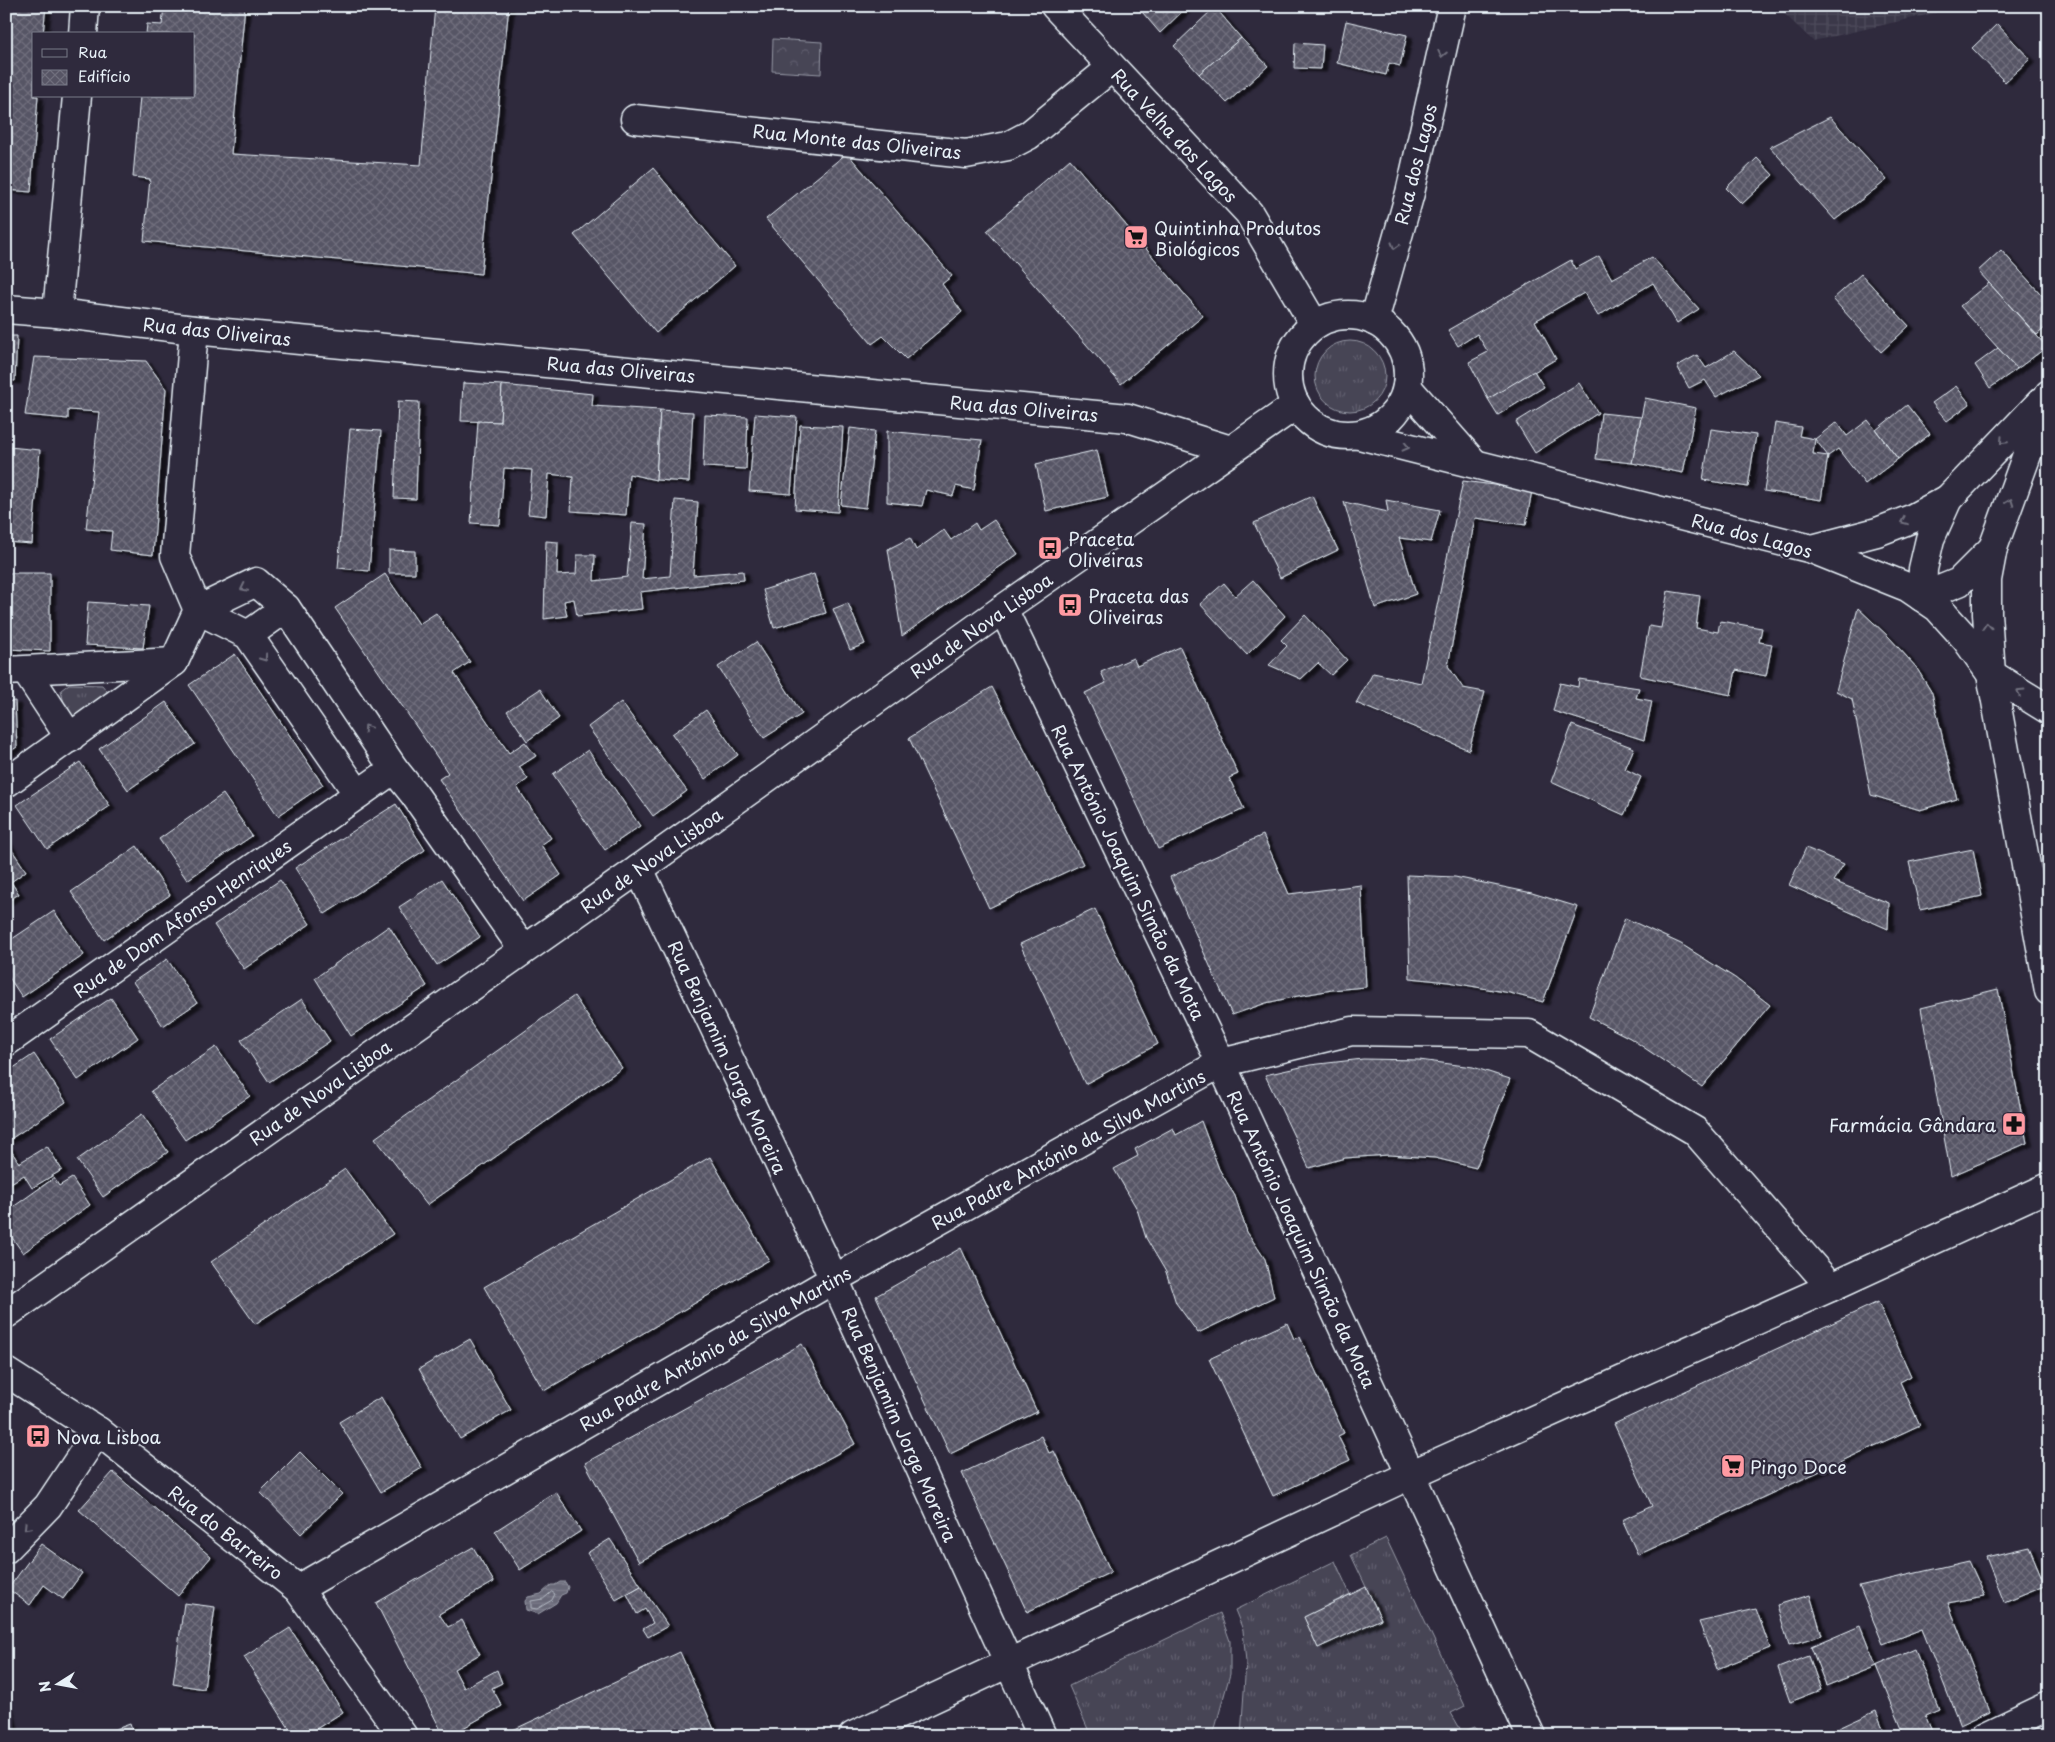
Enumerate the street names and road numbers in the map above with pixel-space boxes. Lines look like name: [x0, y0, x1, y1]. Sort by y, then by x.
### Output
street label: Rua Velha dos Lagos: [1105, 62, 1245, 208]
street label: Rua dos Lagos: [1387, 101, 1443, 227]
street label: Rua Monte das Oliveiras: [751, 117, 963, 165]
street label: Rua das Oliveiras: [142, 310, 292, 352]
street label: Rua das Oliveiras: [546, 349, 696, 389]
street label: Rua das Oliveiras: [949, 388, 1099, 428]
street label: Rua dos Lagos: [1689, 506, 1815, 564]
street label: Rua de Nova Lisboa: [904, 565, 1058, 684]
street label: Rua António Joaquim Simão da Mota: [1045, 720, 1213, 1025]
street label: Rua de Nova Lisboa: [574, 800, 728, 919]
street label: Rua de Dom Afonso Henriques: [67, 832, 297, 1004]
street label: Rua Benjamim Jorge Moreira: [662, 936, 794, 1179]
street label: Rua de Nova Lisboa: [243, 1032, 397, 1151]
street label: Rua Padre António da Silva Martins: [926, 1062, 1210, 1236]
street label: Rua António Joaquim Simão da Mota: [1221, 1086, 1383, 1393]
street label: Rua Padre António da Silva Martins: [574, 1259, 856, 1437]
street label: Rua Benjamim Jorge Moreira: [836, 1302, 964, 1547]
street label: Rua do Barreiro: [163, 1478, 289, 1586]

